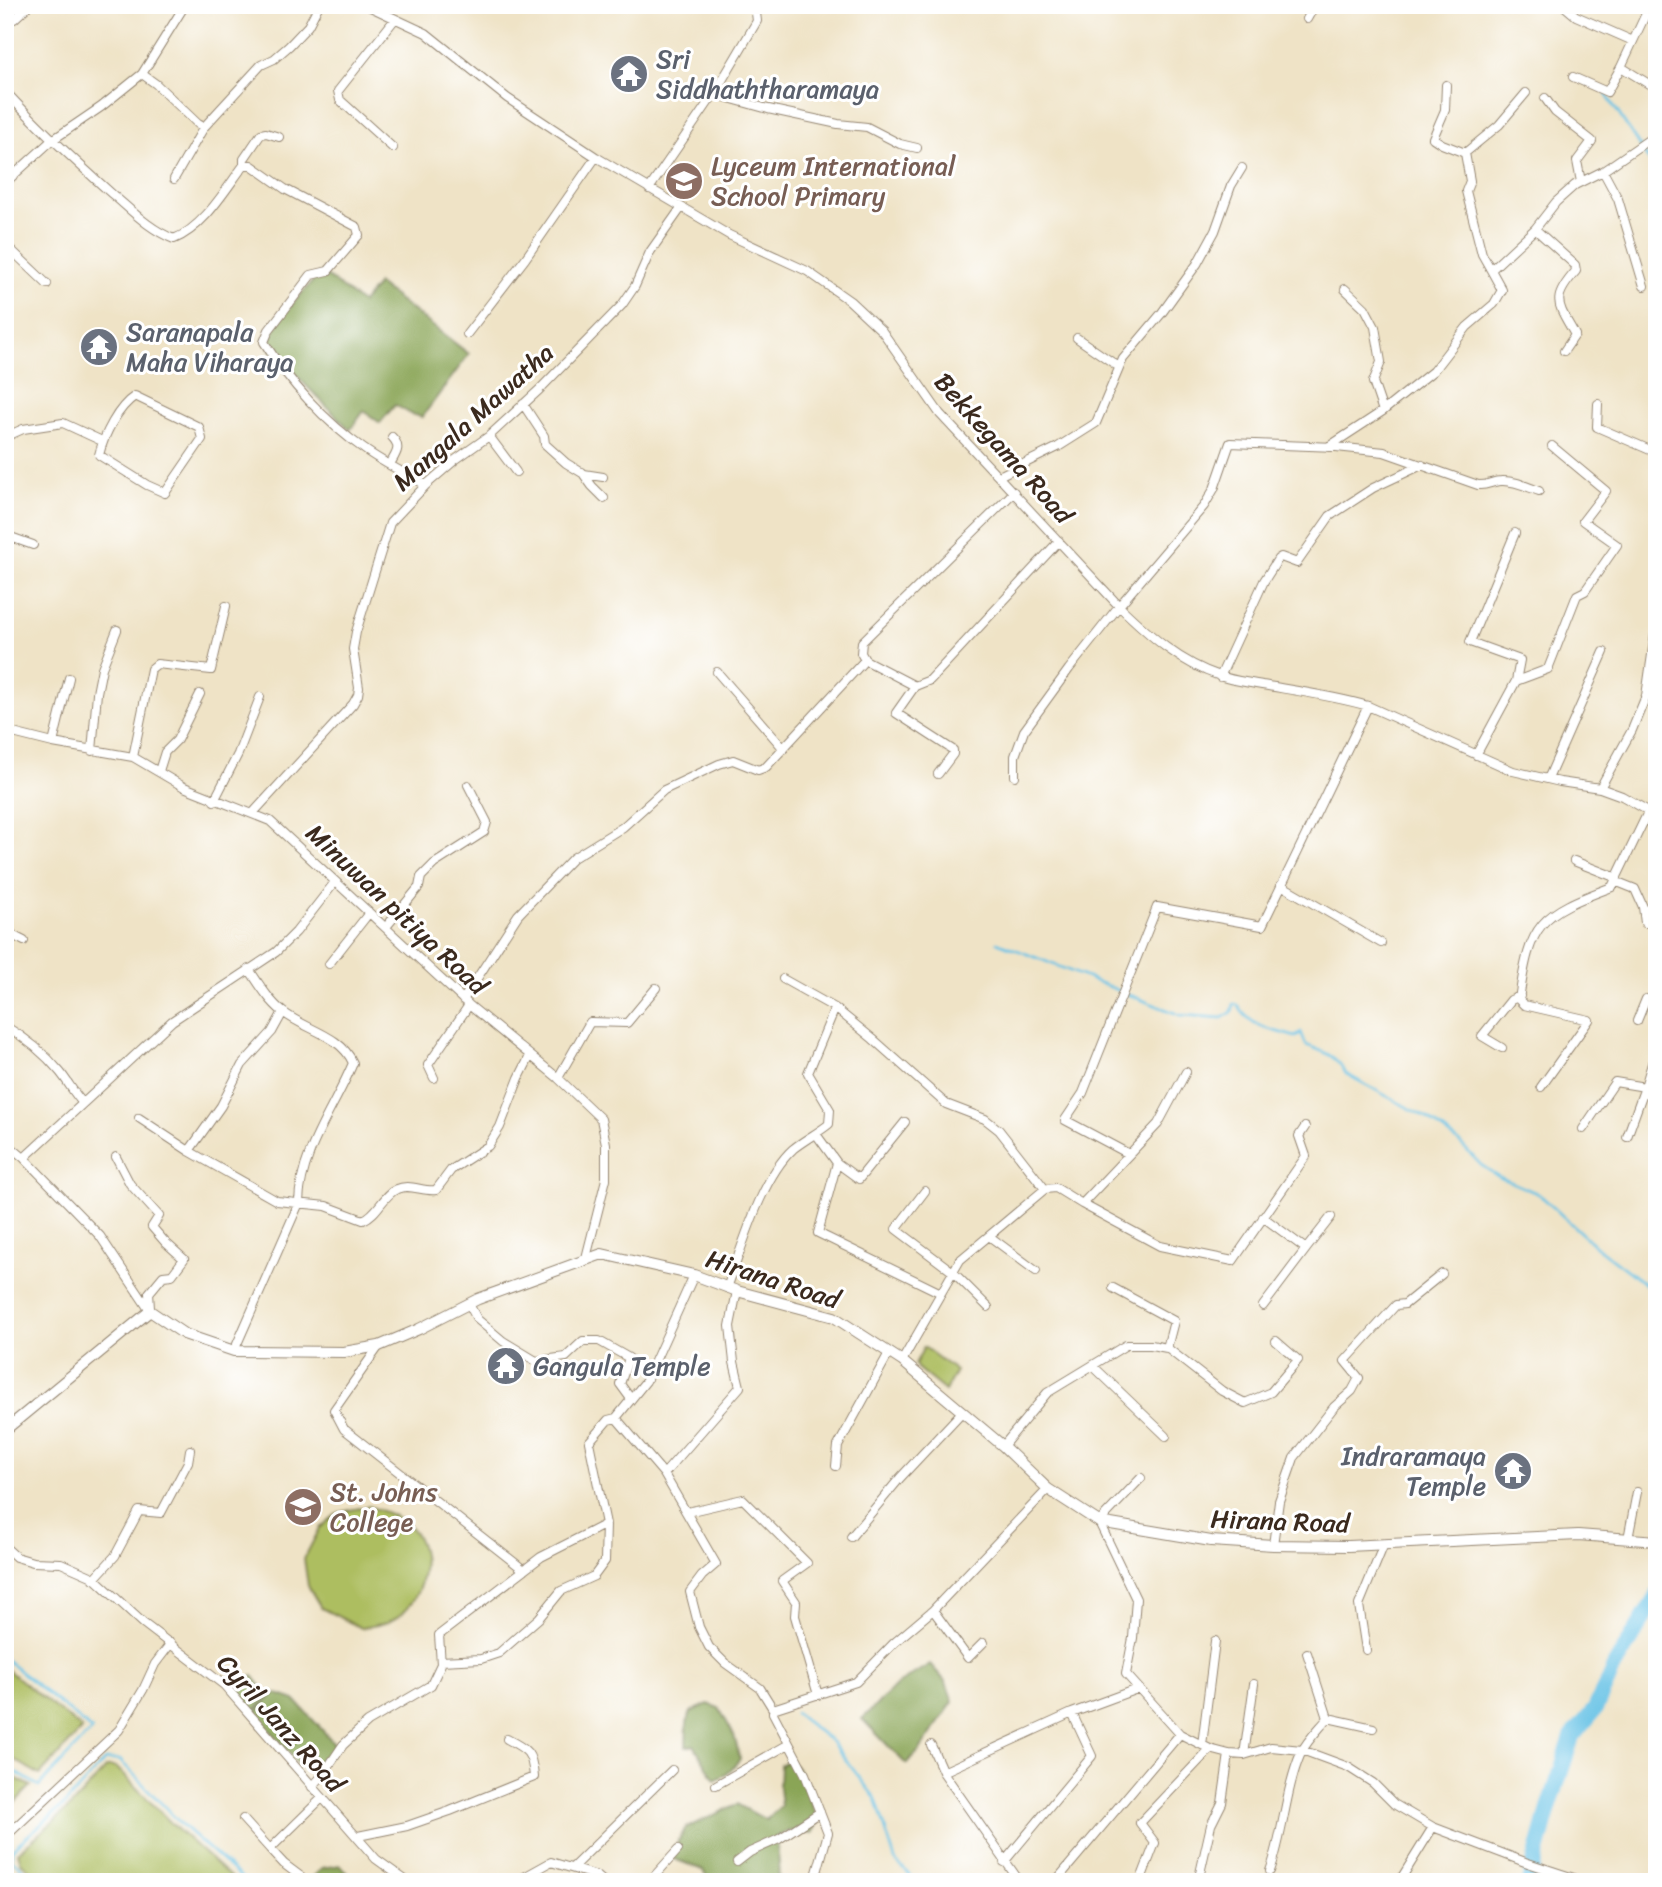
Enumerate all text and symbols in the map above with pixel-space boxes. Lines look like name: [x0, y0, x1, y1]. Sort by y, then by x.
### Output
place label: Sri Siddhaththaramaya: [656, 36, 879, 112]
temple icon: Sri Siddhaththaramaya: [608, 53, 650, 95]
place label: Lyceum International School Primary: [711, 143, 956, 219]
school or university icon: Lyceum International School Primary: [663, 160, 705, 202]
place label: Saranapala Maha Viharaya: [126, 309, 293, 385]
temple icon: Saranapala Maha Viharaya: [78, 326, 120, 368]
street label: Mangala Mawatha: [381, 331, 565, 503]
street label: Bekkegama Road: [923, 361, 1087, 537]
street label: Minuwan pitiya Road: [295, 812, 501, 1008]
street label: Hirana Road: [700, 1236, 848, 1323]
place label: Gangula Temple: [533, 1343, 711, 1389]
temple icon: Gangula Temple: [485, 1345, 527, 1387]
place label: Indraramaya Temple: [1340, 1433, 1486, 1509]
temple icon: Indraramaya Temple: [1492, 1450, 1534, 1492]
place label: St. Johns College: [330, 1469, 438, 1545]
school or university icon: St. Johns College: [282, 1486, 324, 1528]
street label: Hirana Road: [1210, 1496, 1352, 1546]
street label: Cyril Janz Road: [205, 1643, 358, 1805]

